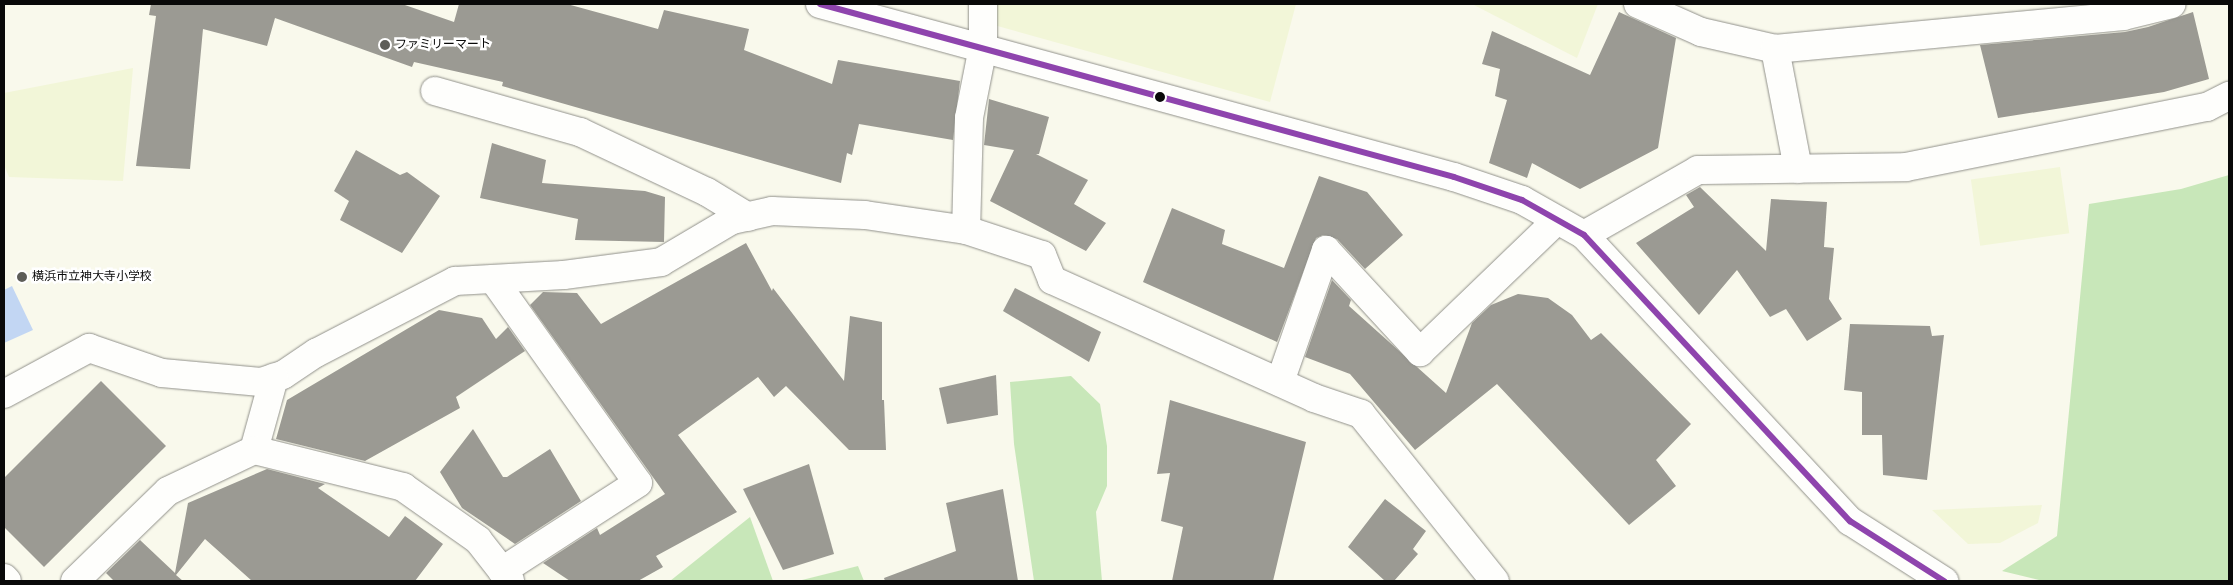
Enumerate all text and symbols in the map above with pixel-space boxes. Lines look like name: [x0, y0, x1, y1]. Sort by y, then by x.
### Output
place label: ファミリーマート: [395, 38, 491, 52]
marker: ファミリーマート: [379, 39, 391, 51]
unlabelled marker: [1155, 92, 1165, 102]
place label: 横浜市立神大寺小学校: [32, 270, 152, 284]
marker: 横浜市立神大寺小学校: [16, 271, 28, 283]

